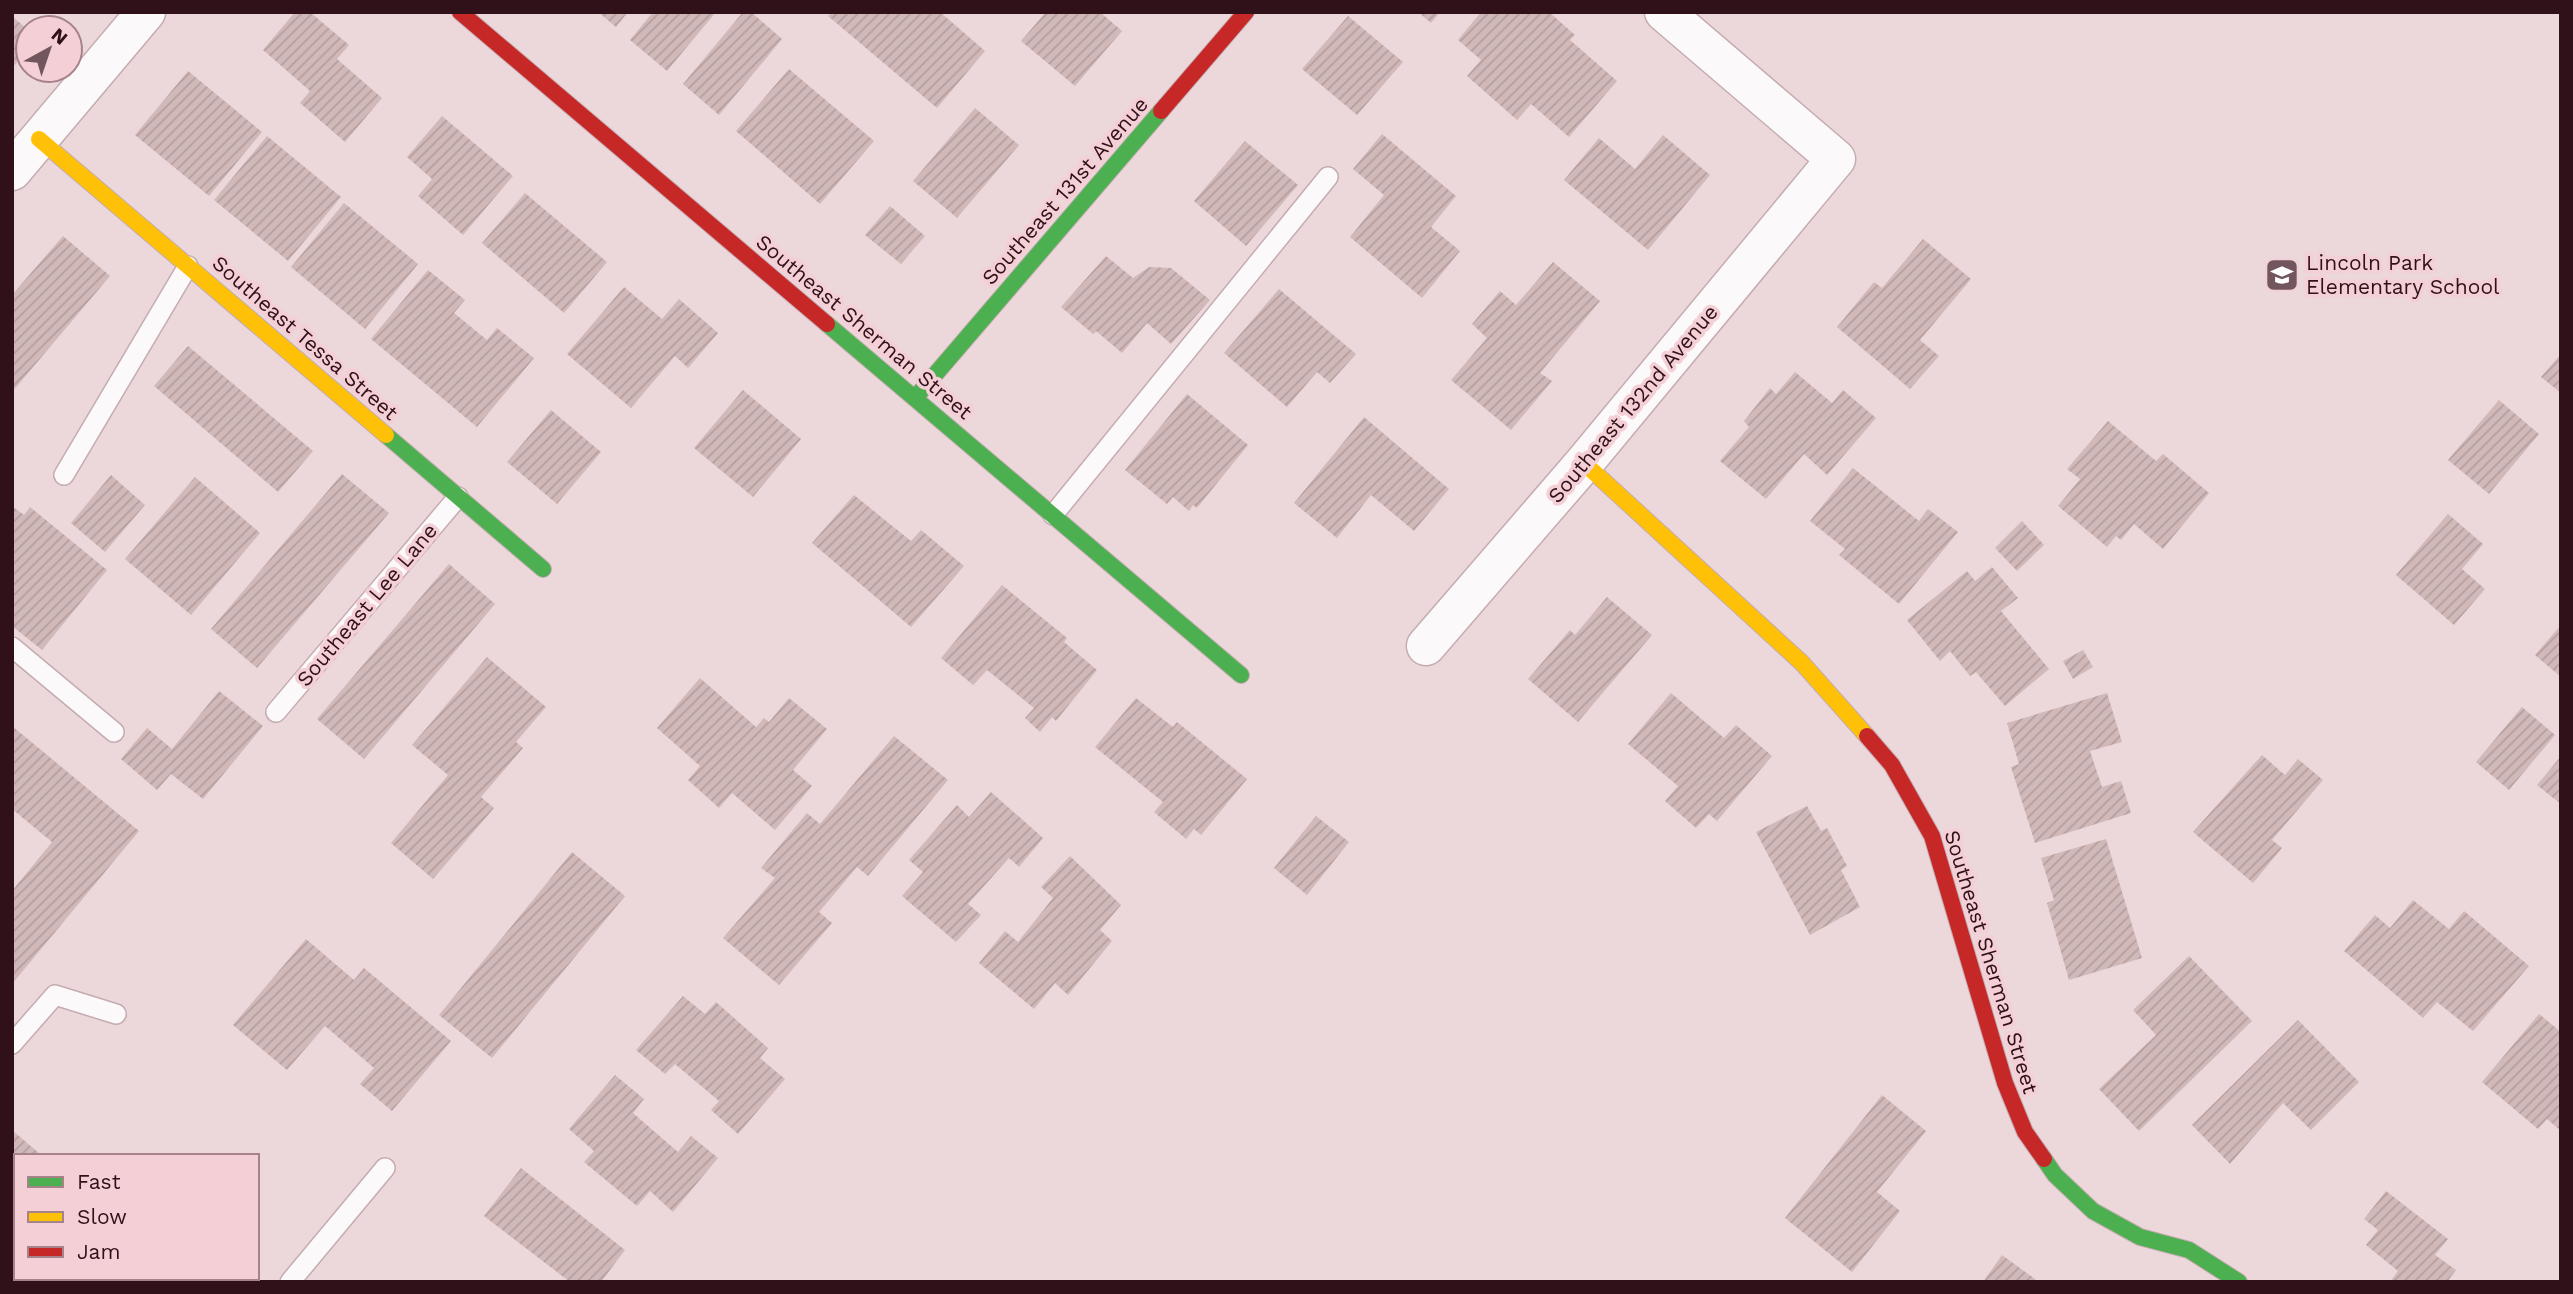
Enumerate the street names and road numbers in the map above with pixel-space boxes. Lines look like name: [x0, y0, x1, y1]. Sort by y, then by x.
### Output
street label: Southeast 131st Avenue: [976, 92, 1153, 290]
street label: Southeast Sherman Street: [751, 229, 978, 424]
street label: Southeast Tessa Street: [207, 250, 403, 425]
street label: Southeast 132nd Avenue: [1542, 300, 1723, 508]
street label: Southeast Lee Lane: [291, 518, 442, 691]
street label: Southeast Sherman Street: [1939, 827, 2044, 1097]

